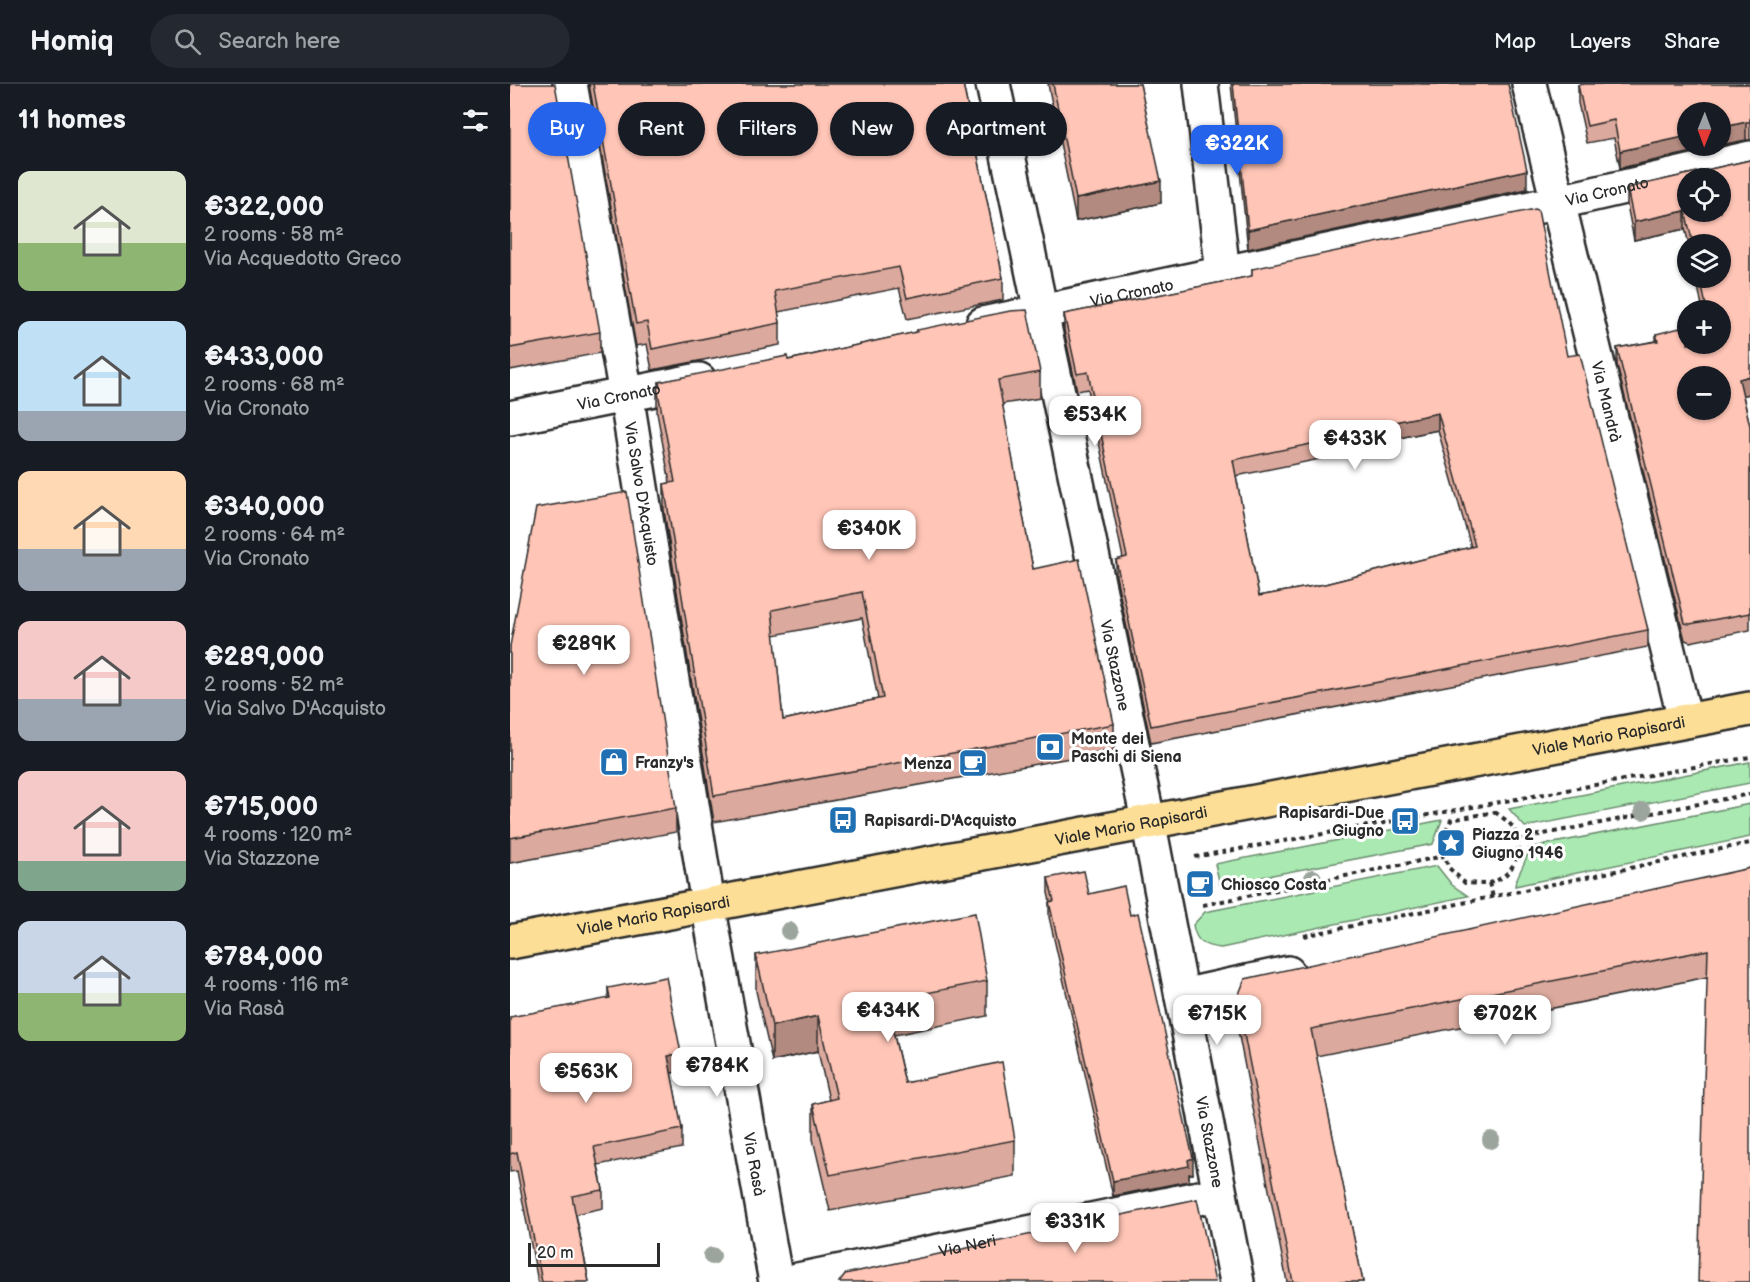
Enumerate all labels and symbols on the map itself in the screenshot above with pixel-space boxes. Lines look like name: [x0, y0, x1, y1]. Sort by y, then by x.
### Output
north arrow: [1677, 102, 1731, 156]
pin: €322K: [1195, 125, 1279, 176]
street label: Via Cronato: [1564, 174, 1651, 211]
street label: Via Cronato: [1089, 276, 1175, 312]
street label: Via Mandrà: [1586, 360, 1625, 444]
street label: Via Cronato: [576, 380, 662, 415]
pin: €534K: [1053, 396, 1137, 447]
street label: Via Salvo D'Acquisto: [620, 420, 661, 567]
pin: €433K: [1313, 420, 1397, 471]
pin: €340K: [827, 510, 911, 561]
street label: Via Stazzone: [1095, 618, 1133, 713]
pin: €289K: [542, 625, 626, 676]
street label: Viale Mario Rapisardi: [1531, 713, 1687, 761]
place label: Monte dei Paschi di Siena: [1071, 730, 1182, 767]
bank icon: Monte dei Paschi di Siena: [1034, 731, 1066, 763]
shop icon: Franzy's: [598, 746, 630, 778]
cafe icon: Menza: [957, 747, 989, 779]
place label: Franzy's: [635, 754, 694, 773]
place label: Menza: [903, 755, 952, 774]
street label: Viale Mario Rapisardi: [1054, 803, 1209, 850]
bus stop icon: Rapisardi-D'Acquisto: [827, 804, 859, 836]
place label: Rapisardi-Due Giugno: [1279, 804, 1384, 841]
bus stop icon: Rapisardi-Due Giugno: [1389, 805, 1421, 837]
place label: Rapisardi-D'Acquisto: [864, 812, 1017, 831]
place label: Piazza 2 Giugno 1946: [1472, 826, 1564, 863]
place icon: Piazza 2 Giugno 1946: [1435, 827, 1467, 859]
cafe icon: Chiosco Costa: [1184, 868, 1216, 900]
place label: Chiosco Costa: [1221, 876, 1327, 895]
street label: Viale Mario Rapisardi: [576, 893, 732, 940]
pin: €434K: [846, 992, 930, 1043]
pin: €715K: [1175, 995, 1259, 1046]
pin: €702K: [1463, 995, 1547, 1046]
pin: €784K: [675, 1047, 759, 1098]
pin: €563K: [544, 1053, 628, 1104]
street label: Via Stazzone: [1190, 1095, 1227, 1190]
street label: Via Rasà: [738, 1131, 768, 1198]
pin: €331K: [1033, 1203, 1117, 1254]
street label: Via Neri: [937, 1232, 998, 1262]
scale bar: [528, 1240, 660, 1268]

